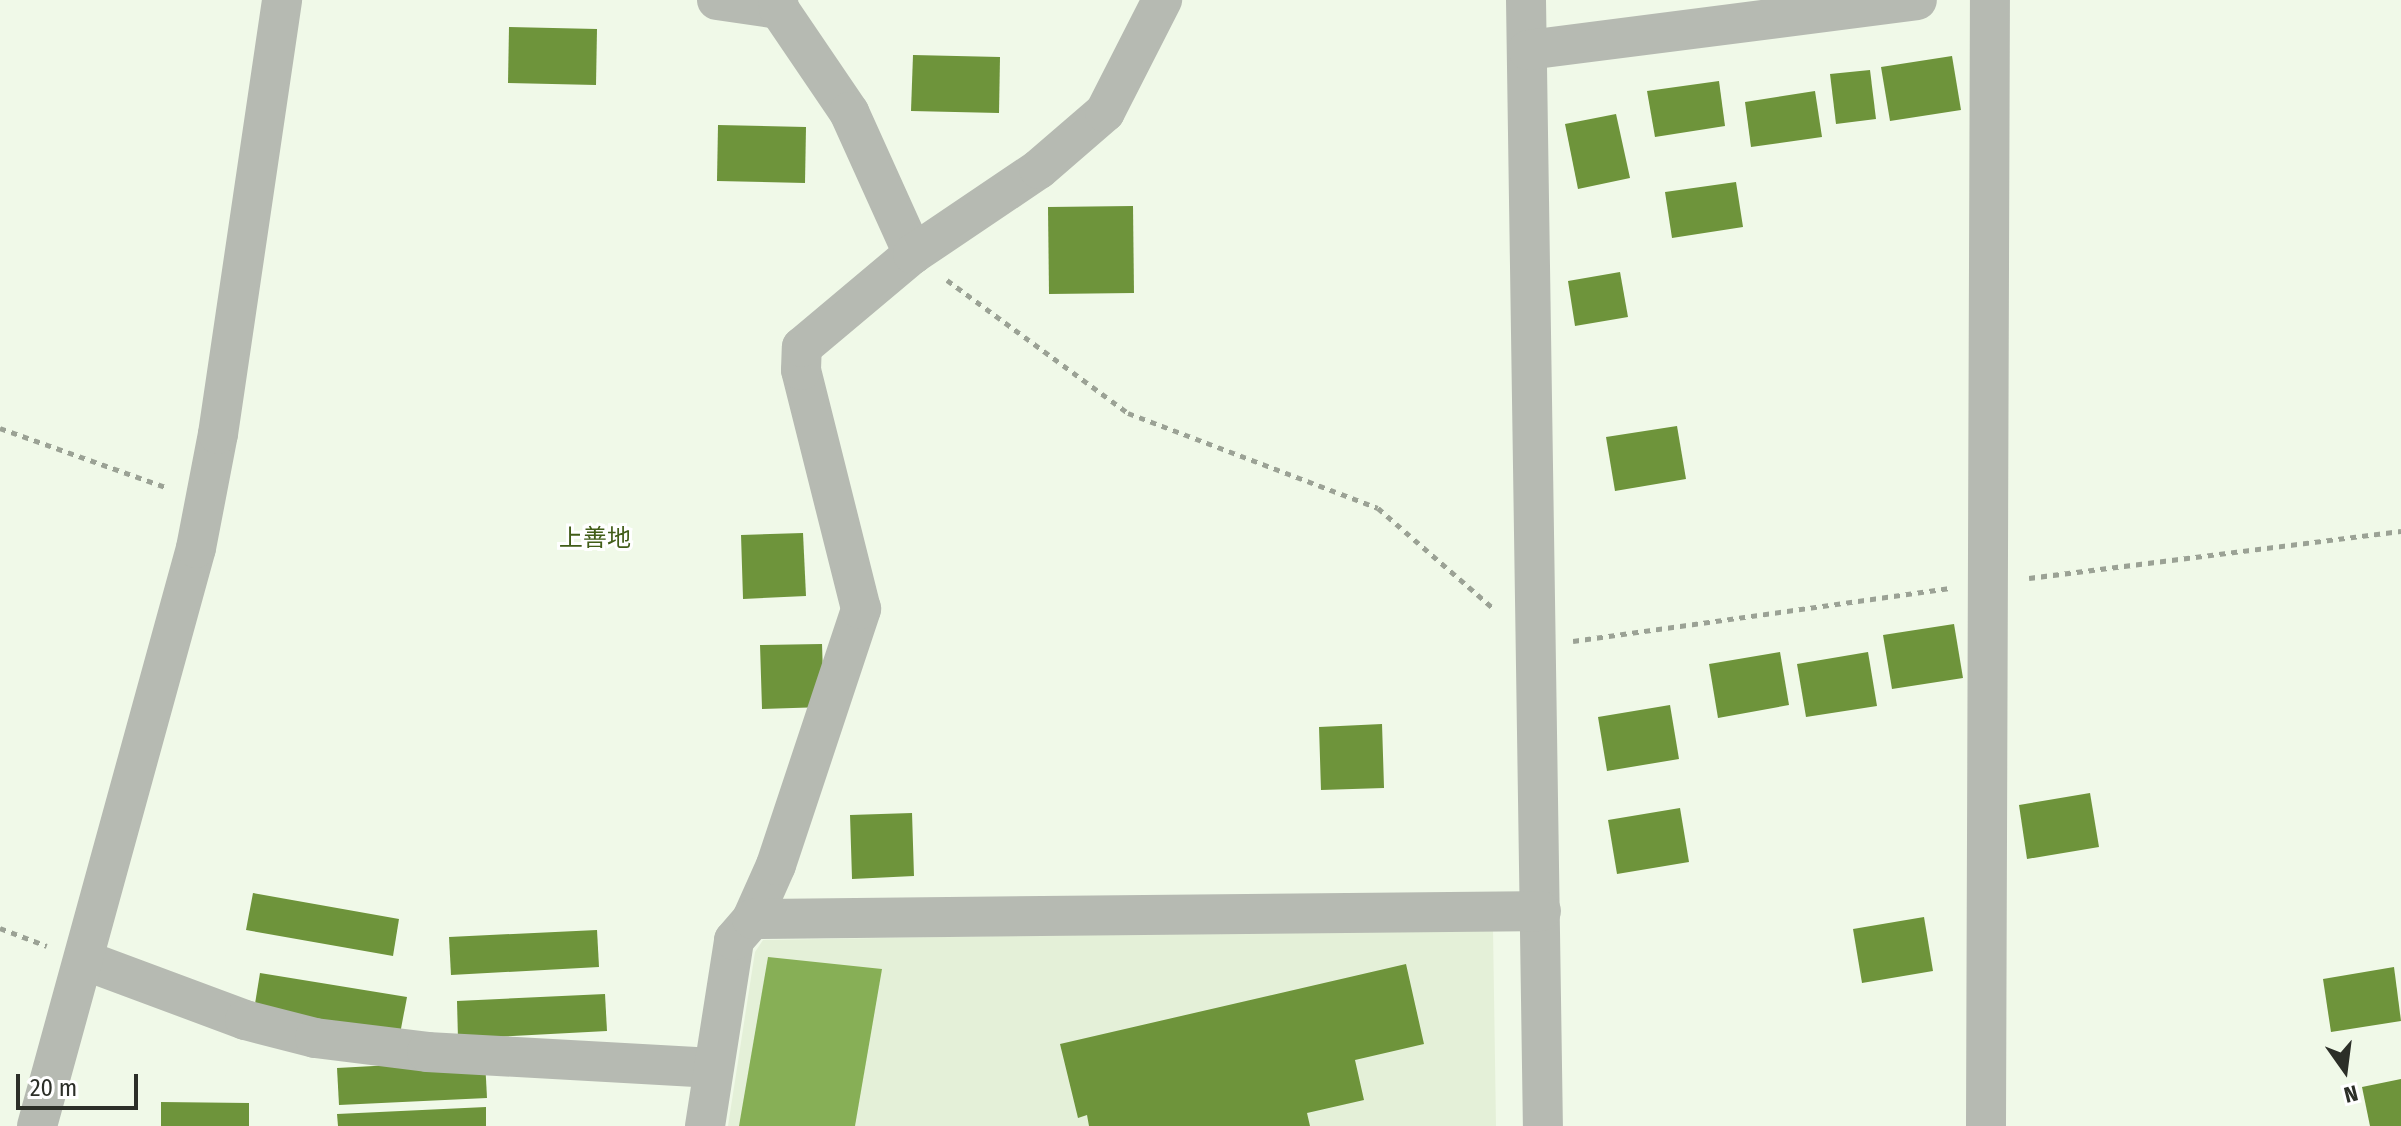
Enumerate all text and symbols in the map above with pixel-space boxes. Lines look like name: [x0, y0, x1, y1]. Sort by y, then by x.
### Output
district label: 上善地: [559, 525, 631, 553]
north arrow: [2305, 1030, 2385, 1110]
scale bar: [20, 1058, 142, 1108]
text: 20 m: [30, 1074, 77, 1102]
text: N: [2341, 1079, 2361, 1108]

